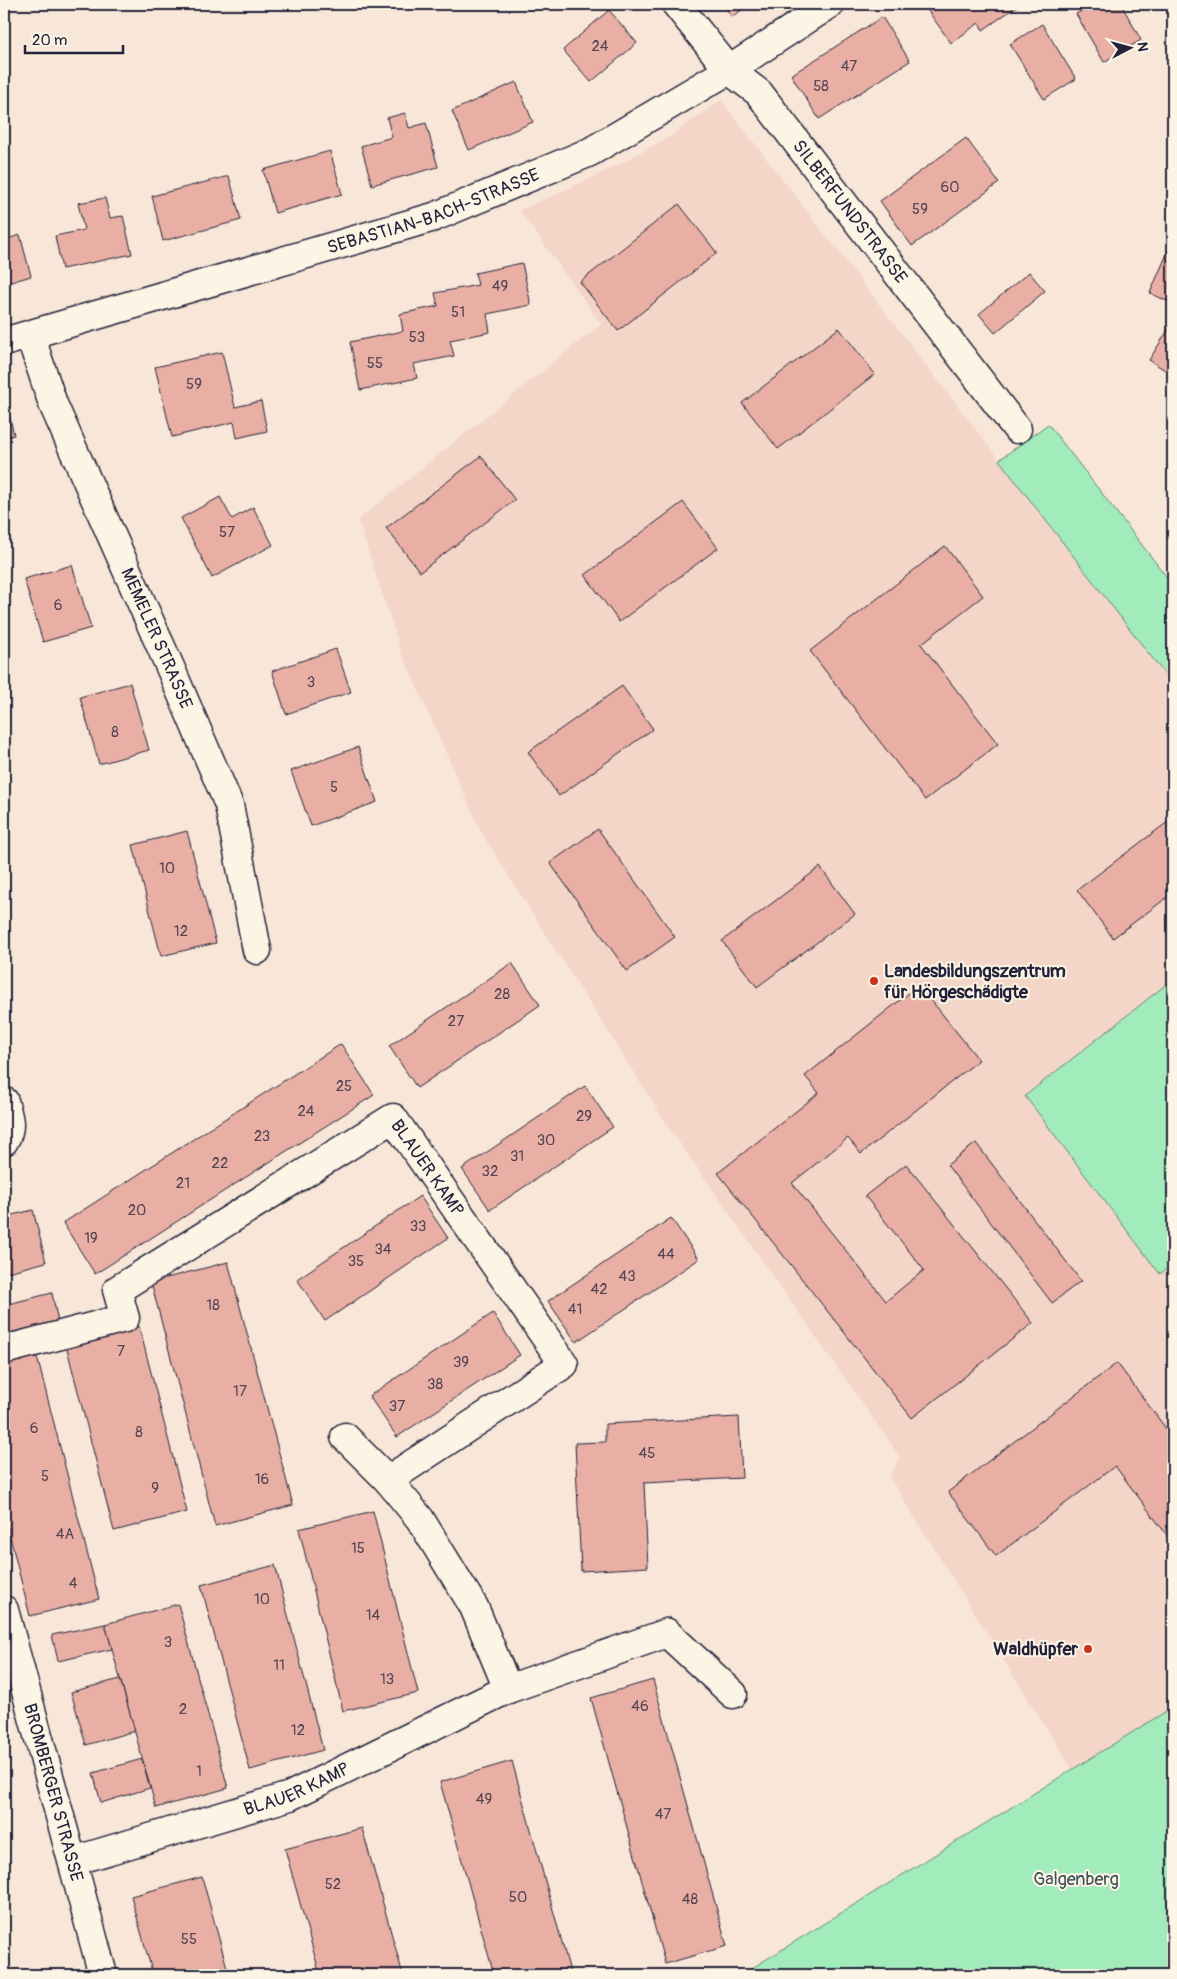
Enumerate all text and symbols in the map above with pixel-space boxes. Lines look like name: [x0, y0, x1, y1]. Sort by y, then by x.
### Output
scale bar: [25, 22, 122, 54]
north arrow: [1104, 22, 1154, 72]
text: 20 m: [32, 31, 67, 50]
house number: 24: [591, 37, 609, 56]
text: N: [1133, 41, 1151, 52]
house number: 47: [841, 57, 857, 76]
house number: 58: [813, 77, 829, 96]
street label: SILBERFUNDSTRASSE: [788, 135, 912, 288]
street label: SEBASTIAN-BACH-STRASSE: [324, 163, 543, 259]
house number: 60: [941, 178, 959, 197]
house number: 59: [912, 200, 928, 219]
house number: 49: [492, 277, 508, 296]
house number: 51: [451, 303, 465, 322]
house number: 53: [409, 328, 425, 347]
house number: 55: [367, 354, 383, 373]
house number: 59: [186, 375, 202, 394]
house number: 57: [219, 523, 235, 542]
street label: MEMELER STRASSE: [116, 564, 198, 712]
house number: 6: [54, 596, 62, 615]
house number: 3: [307, 673, 315, 692]
house number: 8: [111, 723, 119, 742]
house number: 5: [330, 778, 338, 797]
house number: 10: [159, 859, 175, 878]
house number: 12: [174, 922, 188, 941]
place label: Landesbildungszentrum für Hörgeschädigte: [884, 960, 1066, 1004]
marker: Landesbildungszentrum für Hörgeschädigte: [868, 975, 880, 987]
house number: 28: [494, 985, 510, 1004]
house number: 27: [448, 1012, 464, 1031]
house number: 25: [336, 1077, 352, 1096]
house number: 24: [297, 1102, 315, 1121]
house number: 29: [576, 1107, 592, 1126]
street label: BLAUER KAMP: [386, 1115, 469, 1221]
house number: 23: [254, 1127, 270, 1146]
house number: 30: [537, 1131, 555, 1150]
house number: 31: [510, 1147, 524, 1166]
house number: 22: [212, 1154, 228, 1173]
house number: 32: [482, 1162, 498, 1181]
house number: 21: [176, 1174, 190, 1193]
house number: 20: [128, 1201, 146, 1220]
house number: 33: [410, 1217, 426, 1236]
house number: 19: [84, 1229, 98, 1248]
house number: 34: [374, 1240, 392, 1259]
house number: 44: [657, 1245, 675, 1264]
house number: 35: [348, 1252, 364, 1271]
house number: 43: [618, 1267, 636, 1286]
house number: 42: [590, 1280, 608, 1299]
house number: 18: [206, 1296, 220, 1315]
house number: 41: [568, 1300, 582, 1319]
house number: 7: [117, 1342, 125, 1361]
house number: 39: [453, 1353, 469, 1372]
house number: 38: [427, 1375, 443, 1394]
house number: 17: [233, 1382, 247, 1401]
house number: 37: [389, 1397, 405, 1416]
house number: 6: [30, 1419, 38, 1438]
house number: 8: [135, 1423, 143, 1442]
house number: 45: [639, 1444, 655, 1463]
house number: 5: [41, 1467, 49, 1486]
house number: 16: [255, 1470, 269, 1489]
house number: 9: [151, 1479, 159, 1498]
house number: 4A: [56, 1525, 74, 1544]
house number: 15: [351, 1539, 365, 1558]
house number: 4: [69, 1574, 78, 1593]
house number: 10: [254, 1590, 270, 1609]
house number: 14: [366, 1606, 381, 1625]
house number: 3: [164, 1633, 172, 1652]
place label: Waldhüpfer: [993, 1638, 1079, 1661]
marker: Waldhüpfer: [1082, 1643, 1094, 1655]
house number: 11: [273, 1656, 285, 1675]
house number: 13: [380, 1670, 394, 1689]
house number: 46: [631, 1697, 649, 1716]
house number: 2: [179, 1700, 187, 1719]
street label: BROMBERGER STRASSE: [18, 1701, 89, 1884]
house number: 12: [291, 1721, 305, 1740]
street label: BLAUER KAMP: [241, 1757, 354, 1821]
house number: 1: [196, 1762, 202, 1781]
house number: 49: [476, 1790, 492, 1809]
house number: 47: [655, 1805, 671, 1824]
park label: Galgenberg: [1033, 1868, 1119, 1891]
house number: 52: [325, 1875, 341, 1894]
house number: 50: [509, 1888, 527, 1907]
house number: 48: [682, 1890, 699, 1909]
house number: 55: [181, 1930, 197, 1949]

